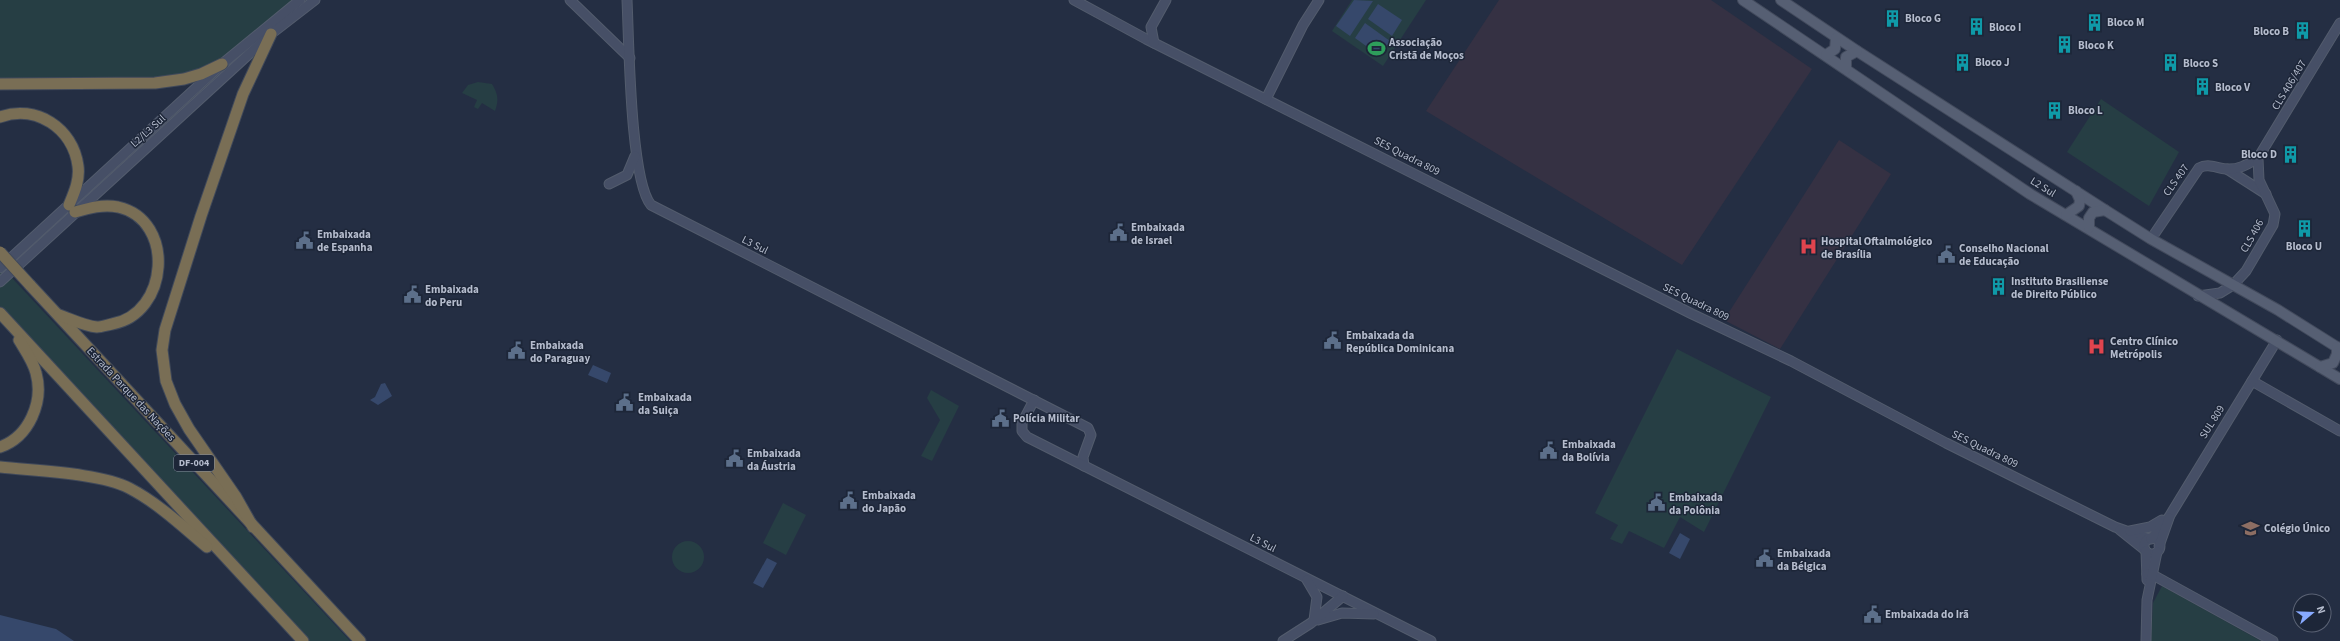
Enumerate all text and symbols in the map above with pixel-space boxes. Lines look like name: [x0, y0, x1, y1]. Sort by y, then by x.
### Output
building icon: Bloco G: [1882, 8, 1902, 28]
place label: Bloco G: [1905, 11, 1941, 26]
building icon: Bloco M: [2084, 12, 2104, 32]
place label: Bloco M: [2107, 15, 2144, 30]
building icon: Bloco I: [1966, 17, 1986, 37]
place label: Bloco I: [1989, 20, 2021, 35]
building icon: Bloco B: [2292, 21, 2312, 41]
place label: Bloco B: [2253, 24, 2289, 39]
place label: Associação Cristã de Moços: [1388, 35, 1464, 63]
building icon: Bloco K: [2055, 35, 2075, 55]
sports icon: Associação Cristã de Moços: [1366, 38, 1386, 58]
place label: Bloco K: [2078, 38, 2114, 53]
building icon: Bloco J: [1952, 52, 1972, 72]
building icon: Bloco S: [2160, 53, 2180, 73]
place label: Bloco J: [1975, 55, 2010, 70]
place label: Bloco S: [2183, 56, 2218, 71]
street label: CLS 406/407: [2268, 57, 2310, 113]
building icon: Bloco V: [2192, 77, 2212, 97]
place label: Bloco V: [2215, 80, 2251, 95]
building icon: Bloco L: [2045, 100, 2065, 120]
place label: Bloco L: [2068, 103, 2103, 118]
street label: L2/L3 Sul: [127, 111, 169, 151]
street label: SES Quadra 809: [1371, 133, 1443, 179]
building icon: Bloco D: [2280, 144, 2300, 164]
place label: Bloco D: [2241, 147, 2277, 162]
street label: CLS 407: [2160, 161, 2192, 199]
street label: L2 Sul: [2027, 173, 2059, 201]
street label: CLS 406: [2237, 216, 2268, 255]
building icon: Bloco U: [2294, 218, 2314, 238]
place label: Embaixada de Israel: [1131, 220, 1185, 248]
public building icon: Embaixada de Israel: [1108, 223, 1128, 243]
place label: Embaixada de Espanha: [317, 227, 373, 255]
public building icon: Embaixada de Espanha: [294, 230, 314, 250]
street label: L3 Sul: [739, 232, 771, 258]
place label: Hospital Oftalmológico de Brasília: [1821, 234, 1932, 262]
hospital icon: Hospital Oftalmológico de Brasília: [1798, 237, 1818, 257]
place label: Bloco U: [2286, 239, 2322, 254]
place label: Conselho Nacional de Educação: [1959, 241, 2050, 269]
public building icon: Conselho Nacional de Educação: [1936, 244, 1956, 264]
place label: Instituto Brasiliense de Direito Público: [2011, 274, 2109, 302]
building icon: Instituto Brasiliense de Direito Público: [1988, 277, 2008, 297]
street label: SES Quadra 809: [1660, 279, 1732, 325]
place label: Embaixada do Peru: [425, 282, 479, 310]
public building icon: Embaixada do Peru: [402, 285, 422, 305]
place label: Embaixada da República Dominicana: [1346, 328, 1454, 356]
public building icon: Embaixada da República Dominicana: [1323, 331, 1343, 351]
place label: Centro Clínico Metrópolis: [2110, 334, 2178, 362]
hospital icon: Centro Clínico Metrópolis: [2087, 337, 2107, 357]
place label: Embaixada do Paraguay: [530, 338, 590, 366]
public building icon: Embaixada do Paraguay: [507, 341, 527, 361]
street label: Estrada Parque das Nações: [83, 344, 179, 445]
place label: Embaixada da Suiça: [638, 390, 692, 418]
public building icon: Embaixada da Suiça: [615, 393, 635, 413]
street label: SUL 809: [2196, 402, 2228, 442]
public building icon: Polícia Militar: [990, 408, 1010, 428]
place label: Polícia Militar: [1013, 411, 1080, 426]
street label: SES Quadra 809: [1949, 426, 2021, 472]
place label: Embaixada da Bolívia: [1562, 437, 1616, 465]
public building icon: Embaixada da Bolívia: [1539, 440, 1559, 460]
place label: Embaixada da Áustria: [747, 446, 801, 474]
public building icon: Embaixada da Áustria: [724, 449, 744, 469]
road number: DF-004: [174, 455, 214, 471]
place label: Embaixada do Japão: [862, 488, 916, 516]
place label: Embaixada da Polônia: [1669, 490, 1723, 518]
public building icon: Embaixada do Japão: [839, 491, 859, 511]
public building icon: Embaixada da Polônia: [1646, 493, 1666, 513]
school or university icon: Colégio Único: [2241, 518, 2261, 538]
place label: Colégio Único: [2264, 521, 2330, 536]
street label: L3 Sul: [1247, 530, 1279, 556]
place label: Embaixada da Bélgica: [1777, 546, 1831, 574]
public building icon: Embaixada da Bélgica: [1754, 549, 1774, 569]
north arrow: [2292, 593, 2332, 633]
public building icon: Embaixada do Irã: [1862, 604, 1882, 624]
text: N: [2313, 604, 2329, 616]
place label: Embaixada do Irã: [1885, 607, 1969, 622]

